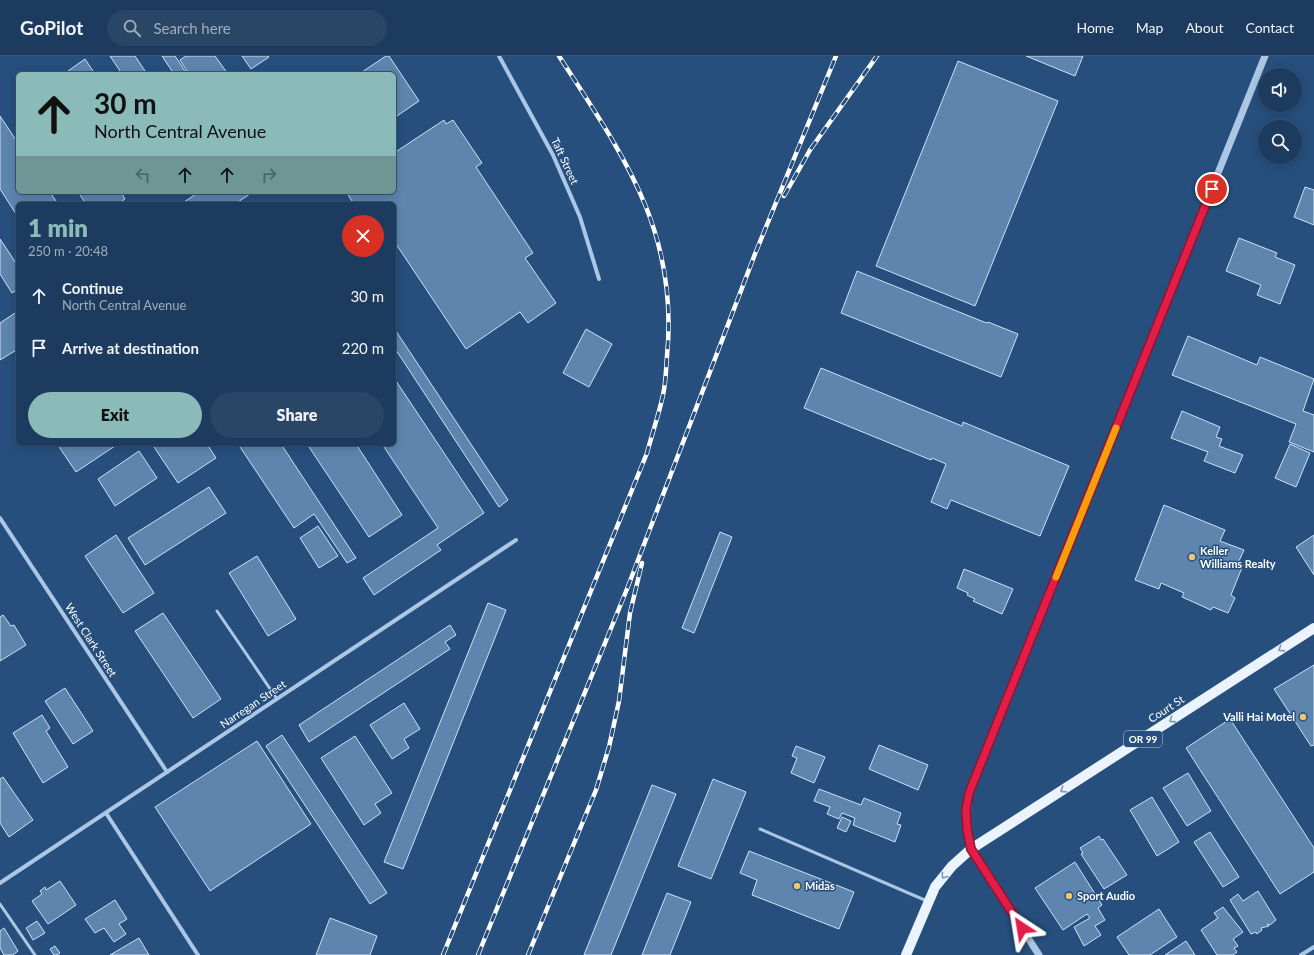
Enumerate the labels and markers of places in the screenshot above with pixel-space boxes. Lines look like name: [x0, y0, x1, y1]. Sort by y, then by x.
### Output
pin: [1195, 172, 1229, 206]
place label: Keller Williams Realty: [1200, 544, 1276, 570]
marker: Keller Williams Realty: [1187, 552, 1197, 562]
place label: Valli Hai Motel: [1222, 710, 1295, 723]
marker: Valli Hai Motel: [1298, 712, 1308, 722]
place label: Midas: [805, 879, 835, 892]
marker: Midas: [792, 881, 802, 891]
place label: Sport Audio: [1077, 889, 1135, 902]
marker: Sport Audio: [1064, 891, 1074, 901]

